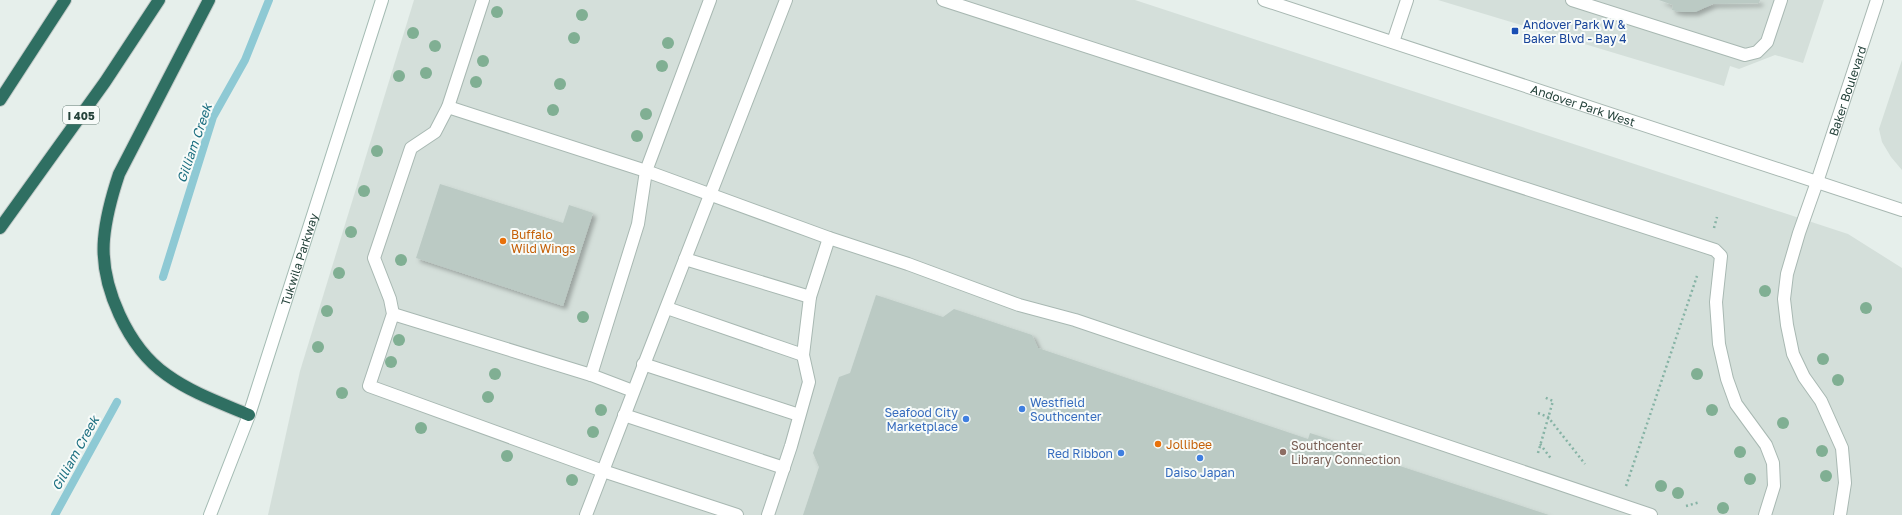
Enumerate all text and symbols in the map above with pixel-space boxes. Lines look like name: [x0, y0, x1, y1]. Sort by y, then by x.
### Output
place label: Andover Park W & Baker Blvd - Bay 4: [1523, 17, 1627, 46]
marker: Andover Park W & Baker Blvd - Bay 4: [1510, 26, 1520, 36]
street label: Baker Boulevard: [1825, 44, 1869, 138]
street label: Andover Park West: [1529, 81, 1638, 129]
water label: Gilliam Creek: [173, 100, 216, 185]
road number: I 405: [63, 106, 99, 124]
street label: Tukwila Parkway: [277, 211, 321, 307]
place label: Buffalo Wild Wings: [511, 227, 576, 256]
marker: Buffalo Wild Wings: [498, 236, 508, 246]
place label: Westfield Southcenter: [1030, 395, 1102, 424]
marker: Westfield Southcenter: [1017, 404, 1027, 414]
place label: Seafood City Marketplace: [884, 405, 958, 434]
water label: Gilliam Creek: [48, 411, 103, 493]
marker: Seafood City Marketplace: [961, 414, 971, 424]
place label: Jollibee: [1166, 437, 1212, 452]
place label: Southcenter Library Connection: [1291, 438, 1401, 467]
marker: Jollibee: [1153, 439, 1163, 449]
place label: Red Ribbon: [1047, 446, 1113, 461]
marker: Southcenter Library Connection: [1278, 447, 1288, 457]
marker: Red Ribbon: [1116, 448, 1126, 458]
marker: Daiso Japan: [1195, 453, 1205, 463]
place label: Daiso Japan: [1165, 465, 1235, 480]

